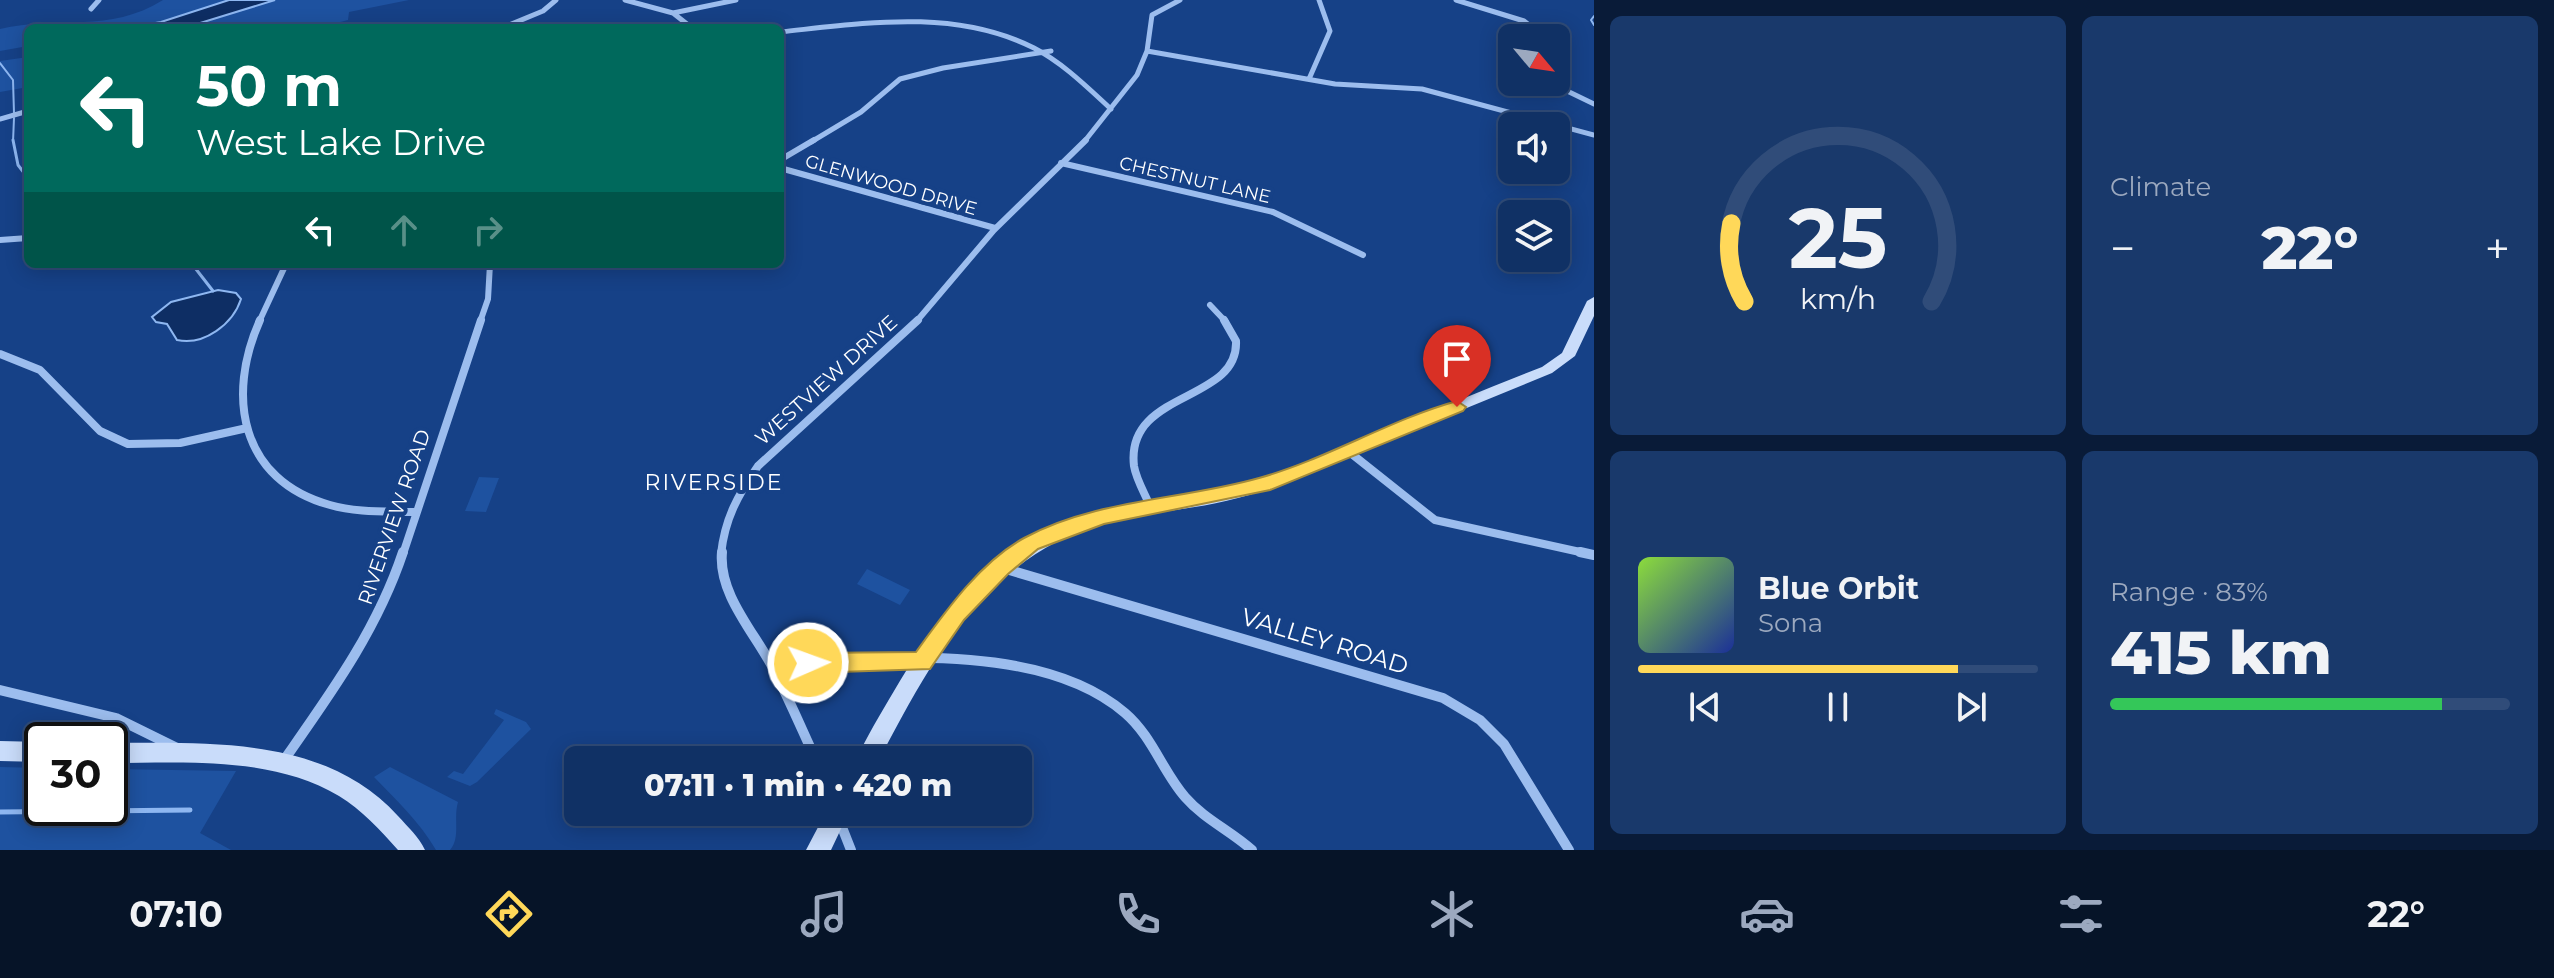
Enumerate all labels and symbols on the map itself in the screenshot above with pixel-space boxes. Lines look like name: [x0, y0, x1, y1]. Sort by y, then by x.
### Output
north arrow: [1498, 24, 1570, 96]
street label: GLENWOOD DRIVE: [803, 150, 979, 220]
street label: CHESTNUT LANE: [1117, 152, 1273, 208]
street label: WESTVIEW DRIVE: [750, 310, 902, 450]
pin: [1423, 325, 1491, 407]
street label: RIVERVIEW ROAD: [353, 426, 435, 608]
district label: RIVERSIDE: [645, 469, 783, 496]
street label: VALLEY ROAD: [1238, 602, 1412, 680]
position arrow: [766, 621, 850, 705]
speed limit sign: 30: [24, 722, 128, 826]

